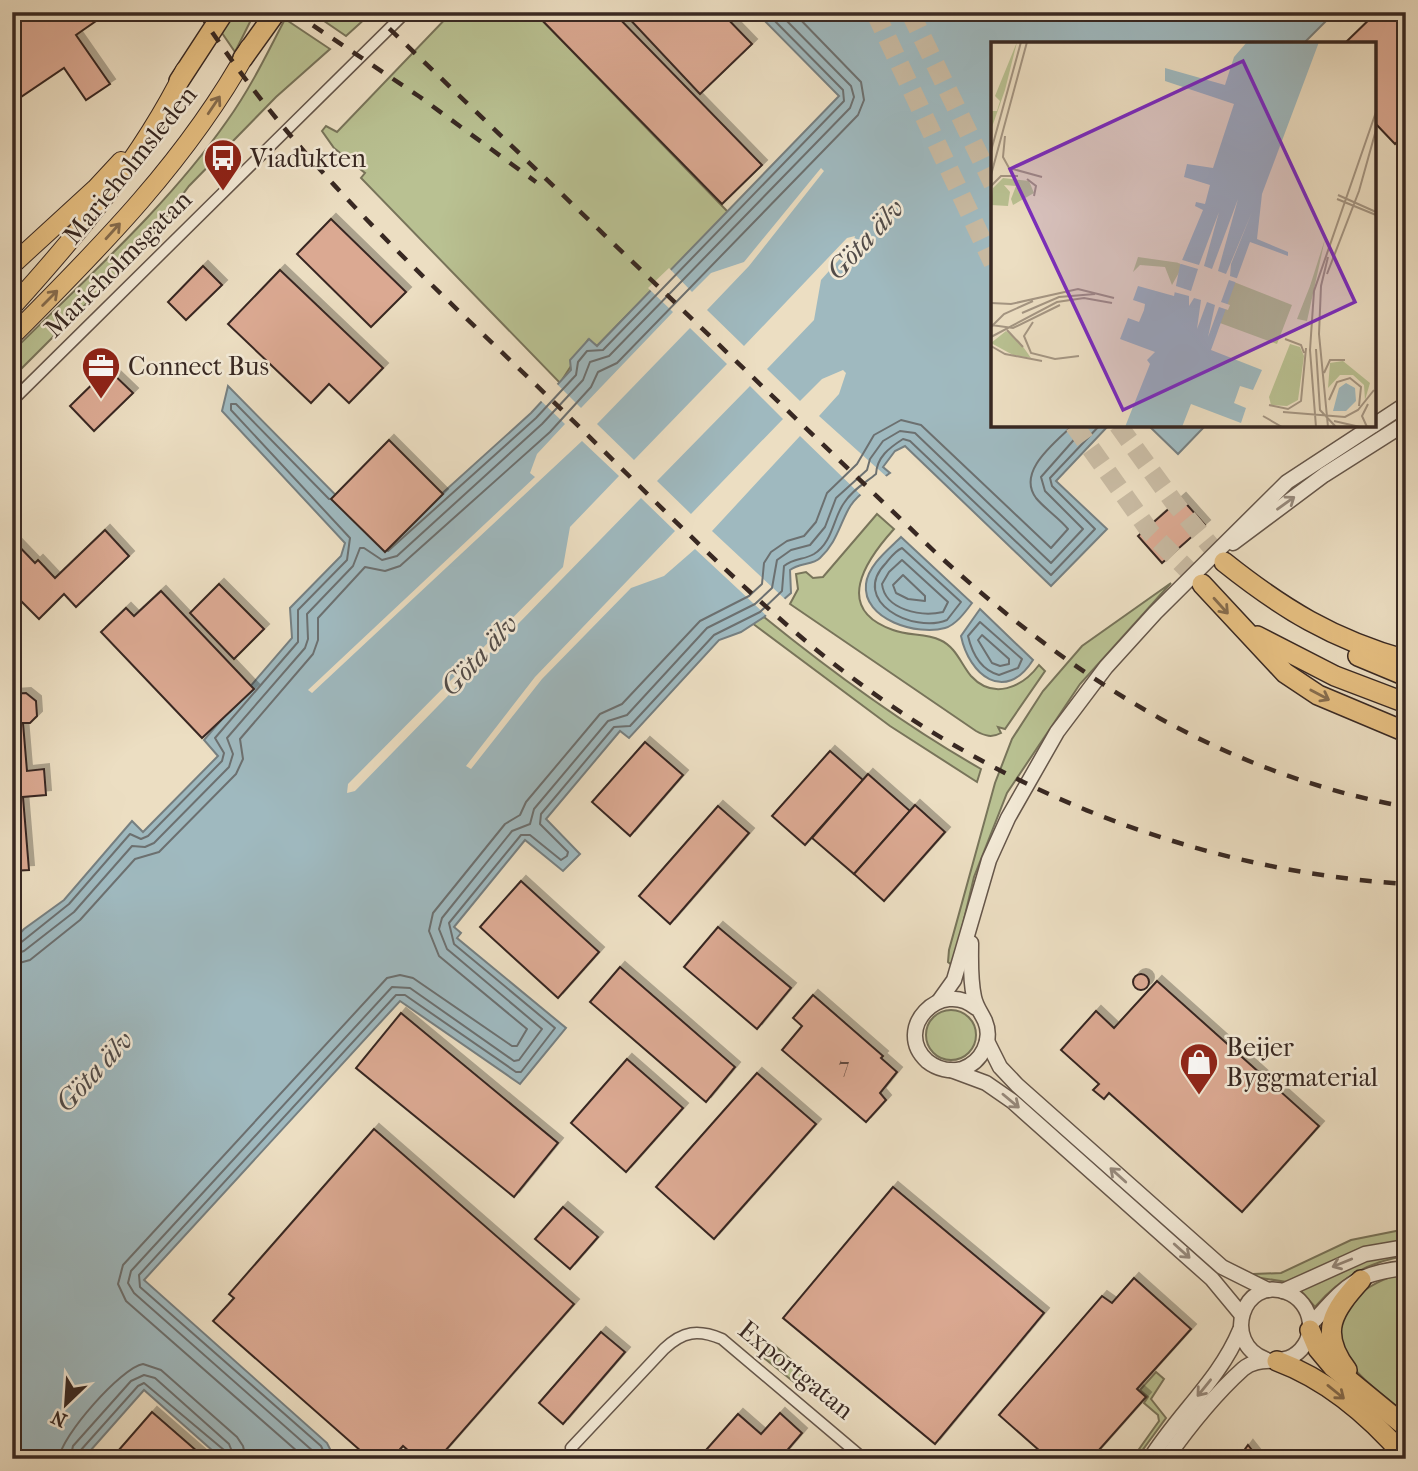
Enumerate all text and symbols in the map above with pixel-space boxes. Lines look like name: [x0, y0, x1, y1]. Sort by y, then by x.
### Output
inset map: [991, 42, 1376, 427]
street label: Marieholmsleden: [57, 80, 203, 250]
one-way arrow: [207, 96, 221, 115]
bus stop icon: Viadukten: [202, 137, 244, 192]
place label: Viadukten: [249, 143, 366, 174]
street label: Marieholmsgatan: [38, 184, 198, 344]
water label: Göta älv: [819, 192, 911, 286]
one-way arrow: [105, 223, 122, 240]
one-way arrow: [42, 289, 59, 306]
office icon: Connect Bus: [80, 345, 122, 400]
place label: Connect Bus: [128, 351, 269, 382]
one-way arrow: [1276, 495, 1295, 510]
one-way arrow: [1213, 596, 1229, 614]
water label: Göta älv: [433, 608, 525, 702]
one-way arrow: [1310, 689, 1330, 703]
water label: Göta älv: [48, 1024, 140, 1118]
place label: Beijer Byggmaterial: [1226, 1032, 1378, 1093]
shop icon: Beijer Byggmaterial: [1178, 1041, 1220, 1096]
house number: 7: [838, 1052, 850, 1079]
one-way arrow: [1002, 1093, 1020, 1109]
one-way arrow: [1110, 1167, 1128, 1183]
one-way arrow: [1172, 1243, 1190, 1259]
one-way arrow: [1332, 1257, 1354, 1270]
street label: Exportgatan: [732, 1314, 860, 1426]
north arrow: [32, 1370, 102, 1440]
one-way arrow: [1197, 1378, 1212, 1396]
one-way arrow: [1327, 1385, 1345, 1400]
text: N: [48, 1405, 70, 1432]

